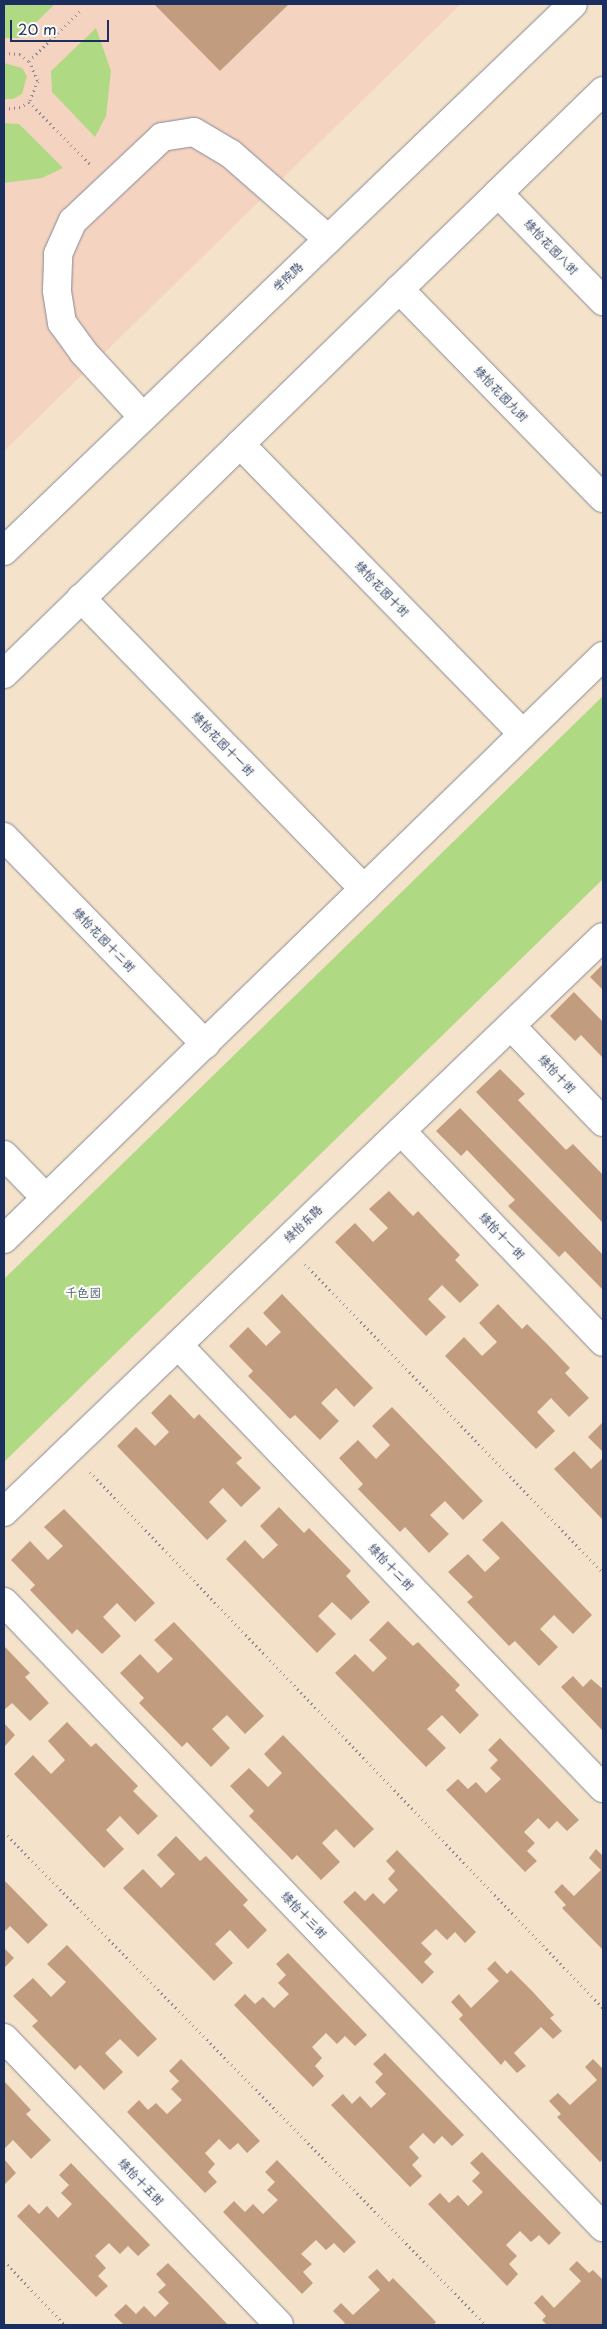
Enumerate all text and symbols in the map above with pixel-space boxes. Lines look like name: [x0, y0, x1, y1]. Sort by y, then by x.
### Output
scale bar: [12, 10, 111, 42]
text: 20 m: [18, 17, 57, 40]
street label: 绿怡花园八街: [521, 216, 581, 278]
street label: 学院路: [270, 259, 306, 295]
street label: 绿怡花园九街: [471, 363, 531, 425]
street label: 绿怡花园十街: [352, 558, 412, 620]
street label: 绿怡花园十一街: [189, 709, 257, 779]
street label: 绿怡花园十二街: [70, 905, 138, 975]
street label: 绿怡十街: [535, 1052, 579, 1096]
street label: 绿怡东路: [281, 1202, 325, 1246]
street label: 绿怡十一街: [476, 1209, 528, 1263]
park label: 千色园: [65, 1286, 101, 1300]
street label: 绿怡十二街: [365, 1540, 417, 1594]
street label: 绿怡十三街: [278, 1888, 330, 1942]
street label: 绿怡十五街: [115, 2155, 167, 2209]

